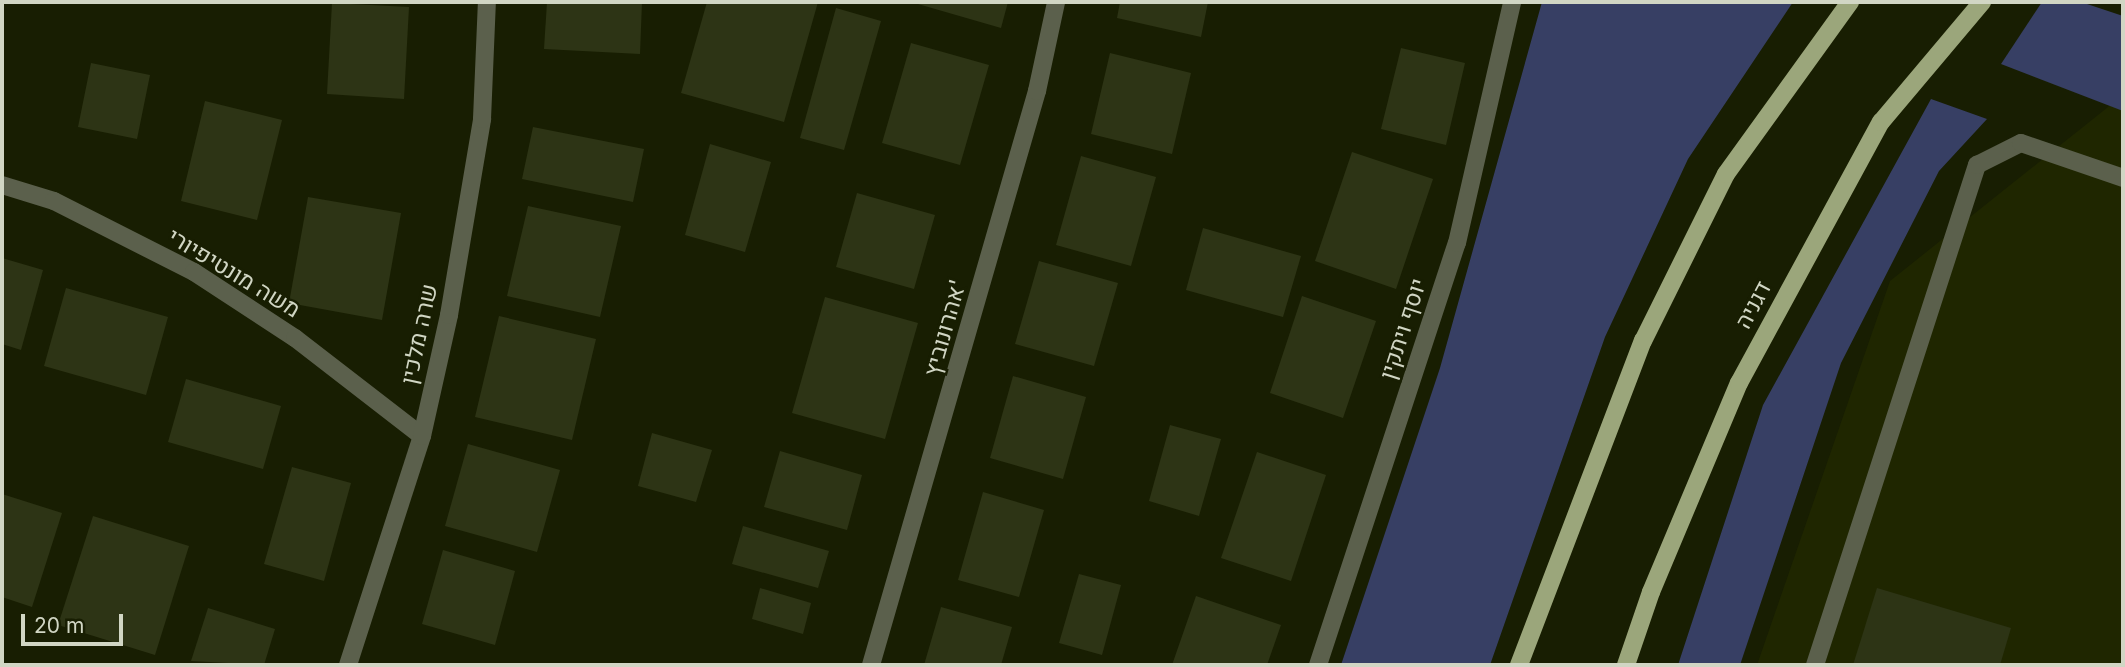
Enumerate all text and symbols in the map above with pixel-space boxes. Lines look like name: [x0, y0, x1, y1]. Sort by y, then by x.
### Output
street label: משה מונטיפיורי: [163, 223, 305, 323]
street label: יוסף ויתקין: [1374, 275, 1432, 383]
street label: אהרונוביץ': [918, 276, 972, 380]
street label: דגניה: [1729, 277, 1777, 333]
street label: שרה מלכין: [395, 281, 443, 387]
scale bar: [24, 600, 126, 644]
text: 20 m: [34, 613, 84, 638]

